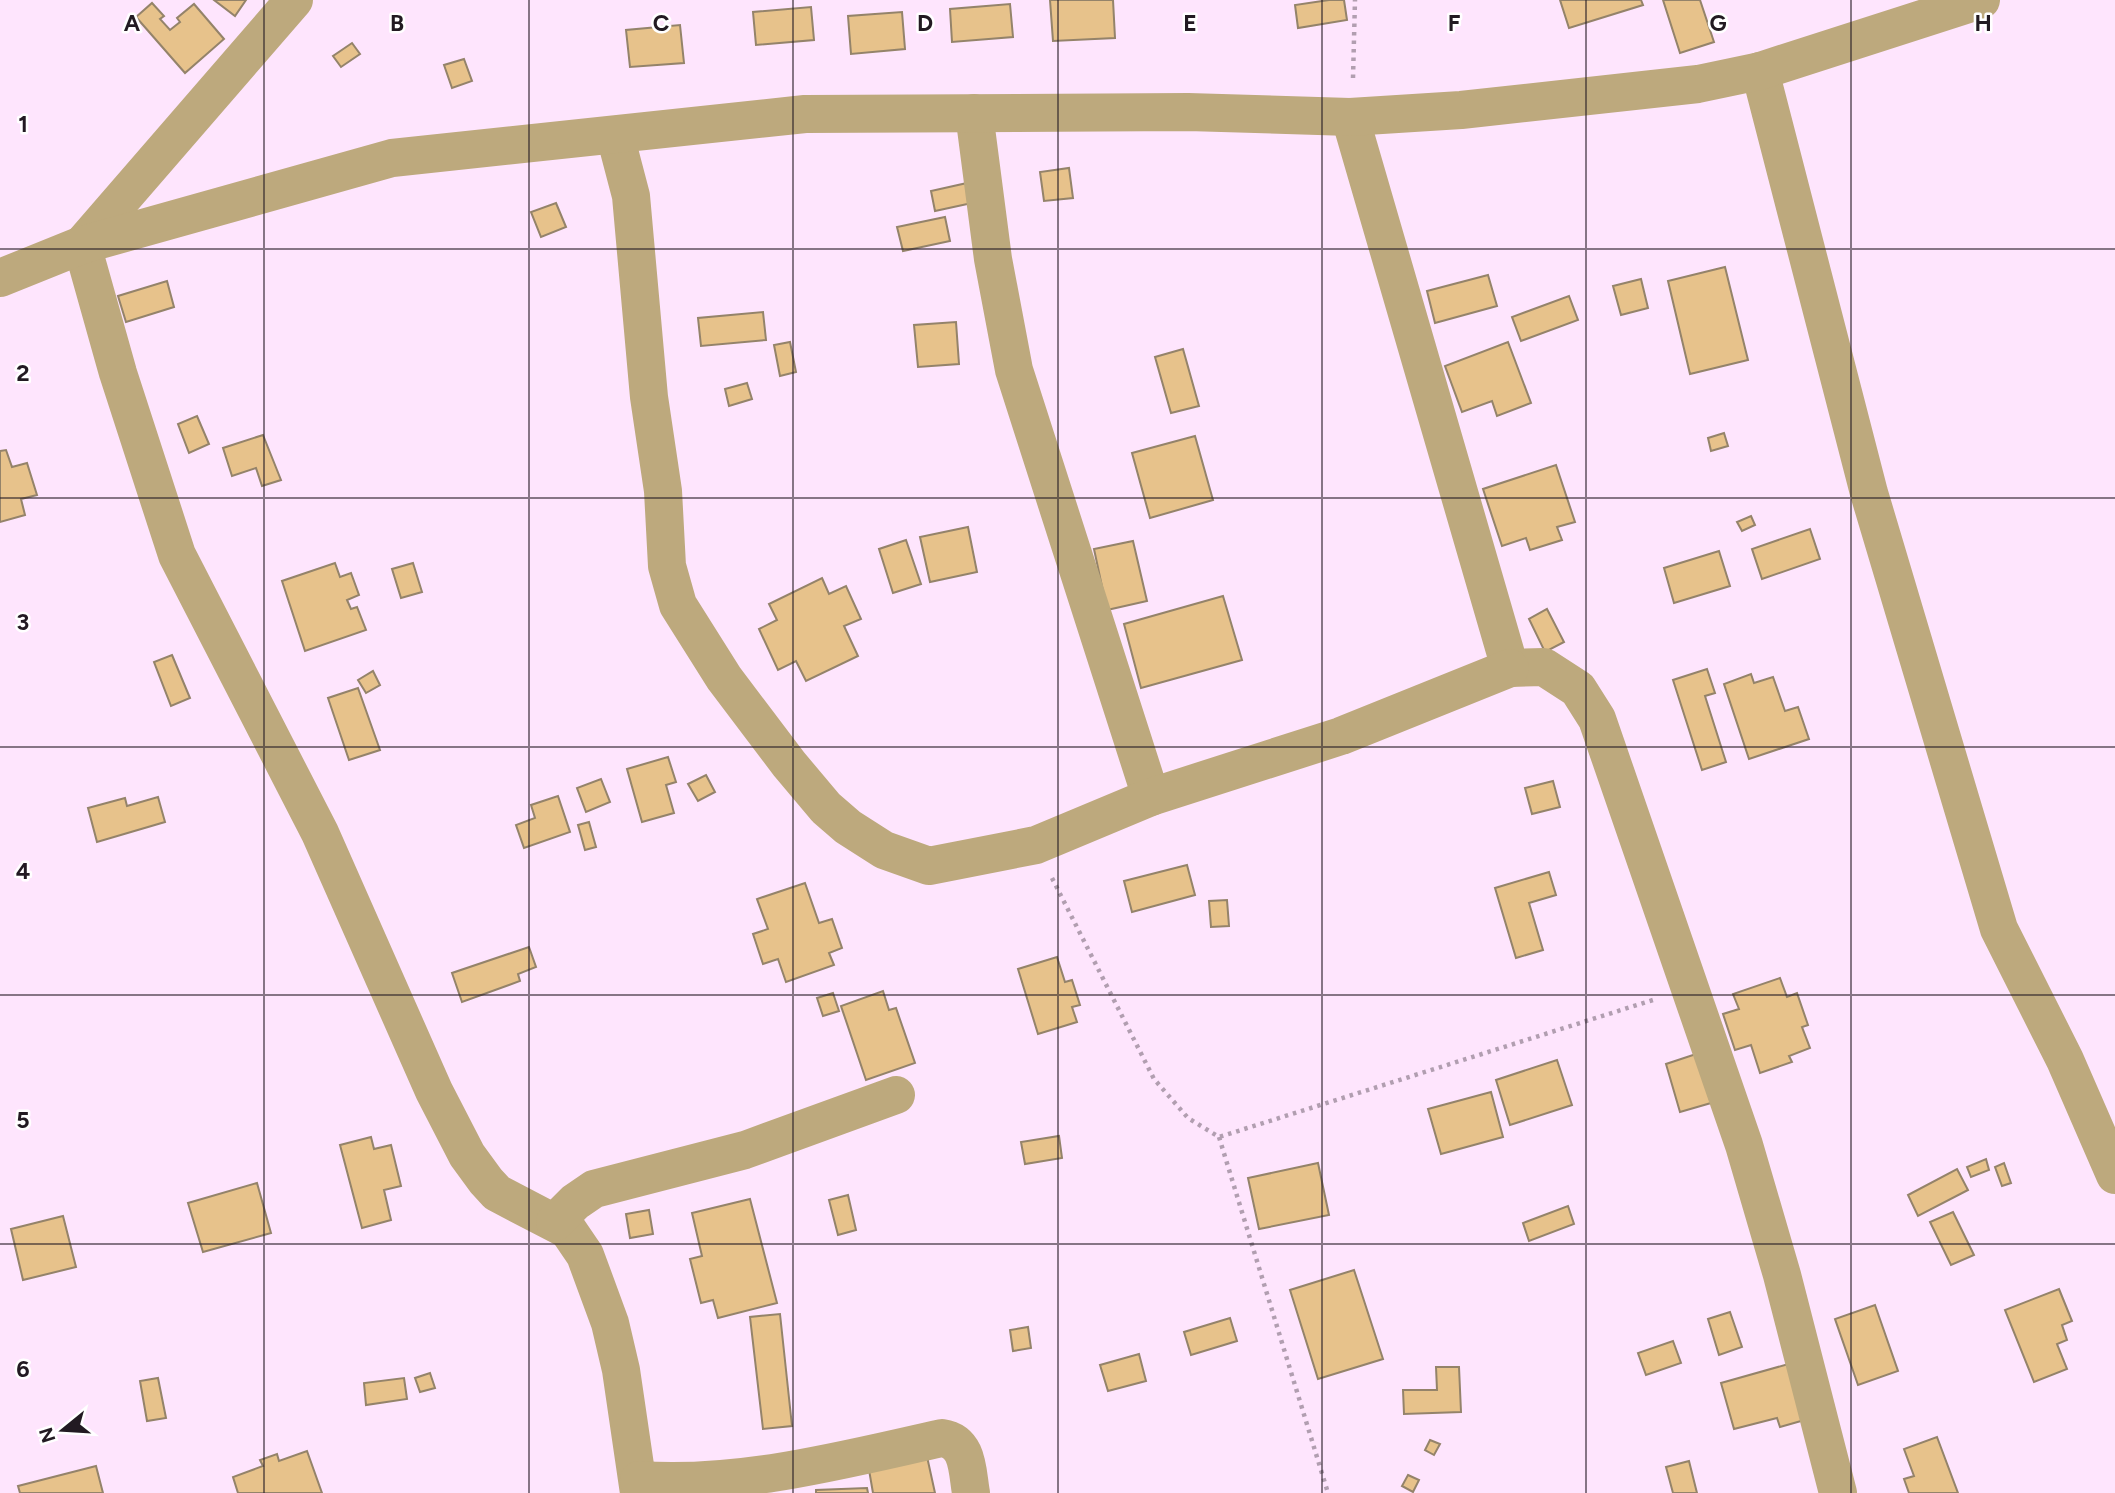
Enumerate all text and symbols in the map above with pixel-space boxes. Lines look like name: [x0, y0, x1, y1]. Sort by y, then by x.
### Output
text: A: [124, 9, 141, 37]
text: B: [390, 9, 404, 37]
text: C: [653, 9, 670, 37]
text: D: [917, 9, 933, 37]
text: E: [1183, 9, 1197, 37]
text: F: [1448, 9, 1461, 37]
text: G: [1709, 9, 1727, 37]
text: H: [1974, 9, 1992, 37]
text: 1: [18, 110, 28, 138]
text: 2: [16, 359, 30, 387]
text: 3: [17, 608, 29, 636]
text: 4: [16, 857, 30, 885]
text: 5: [16, 1106, 30, 1134]
text: 6: [16, 1355, 30, 1383]
north arrow: [28, 1395, 98, 1465]
text: N: [34, 1425, 61, 1446]

